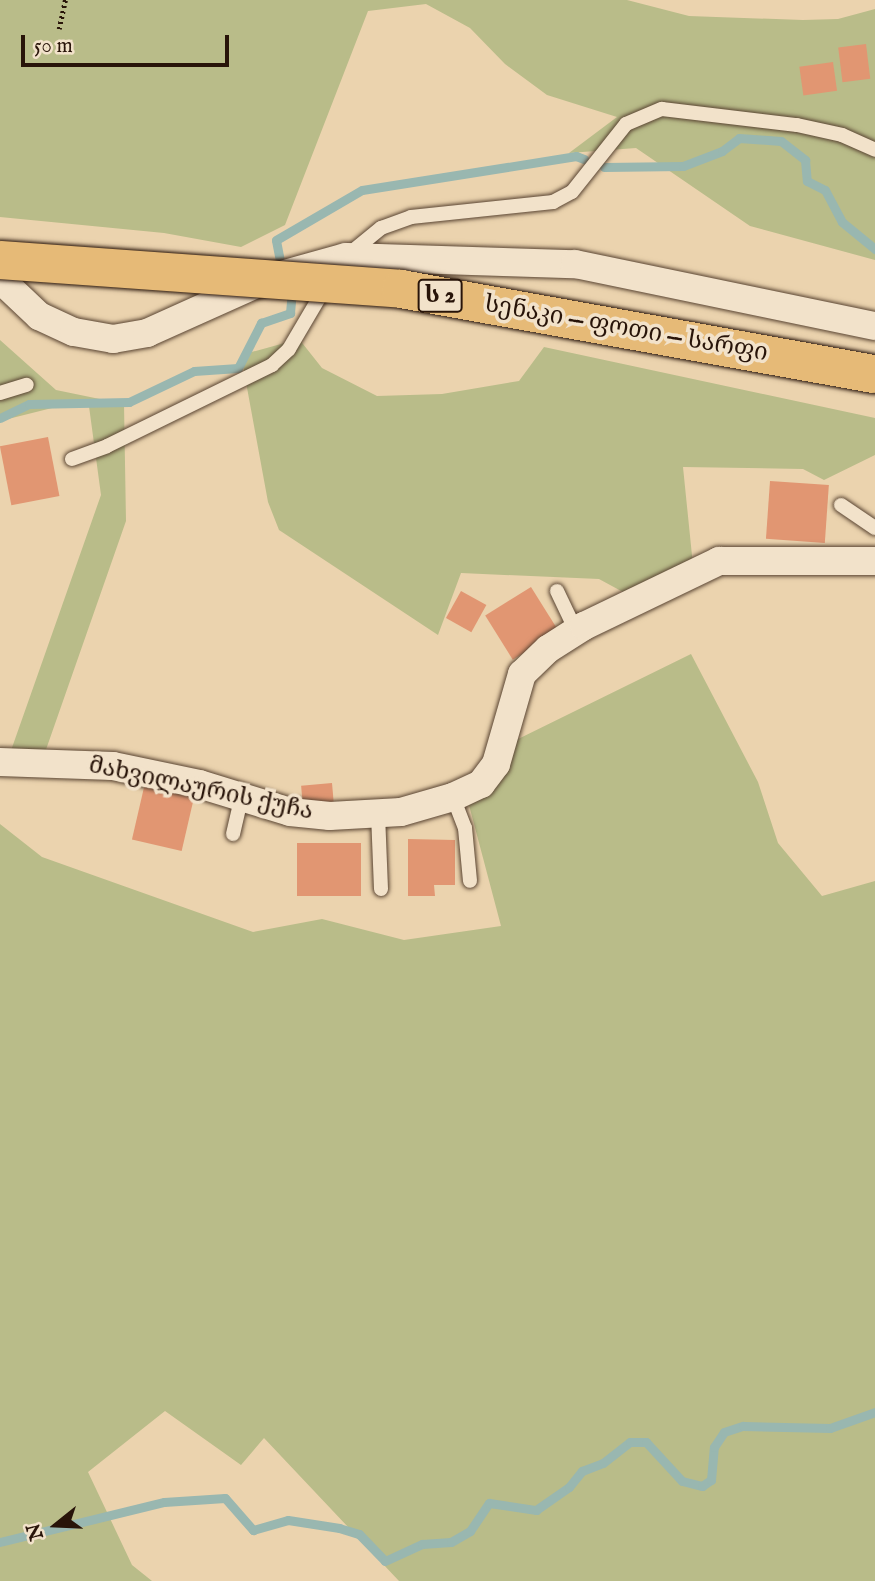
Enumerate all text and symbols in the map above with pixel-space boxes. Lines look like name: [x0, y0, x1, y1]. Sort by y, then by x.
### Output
scale bar: [24, 21, 233, 65]
text: 50 m: [34, 33, 73, 60]
road number: ს 2: [417, 276, 463, 316]
street label: სენაკი — ფოთი — სარფი: [482, 290, 770, 368]
street label: მახვილაურის ქუჩა: [86, 751, 316, 827]
north arrow: [21, 1490, 91, 1560]
text: N: [22, 1520, 50, 1543]

